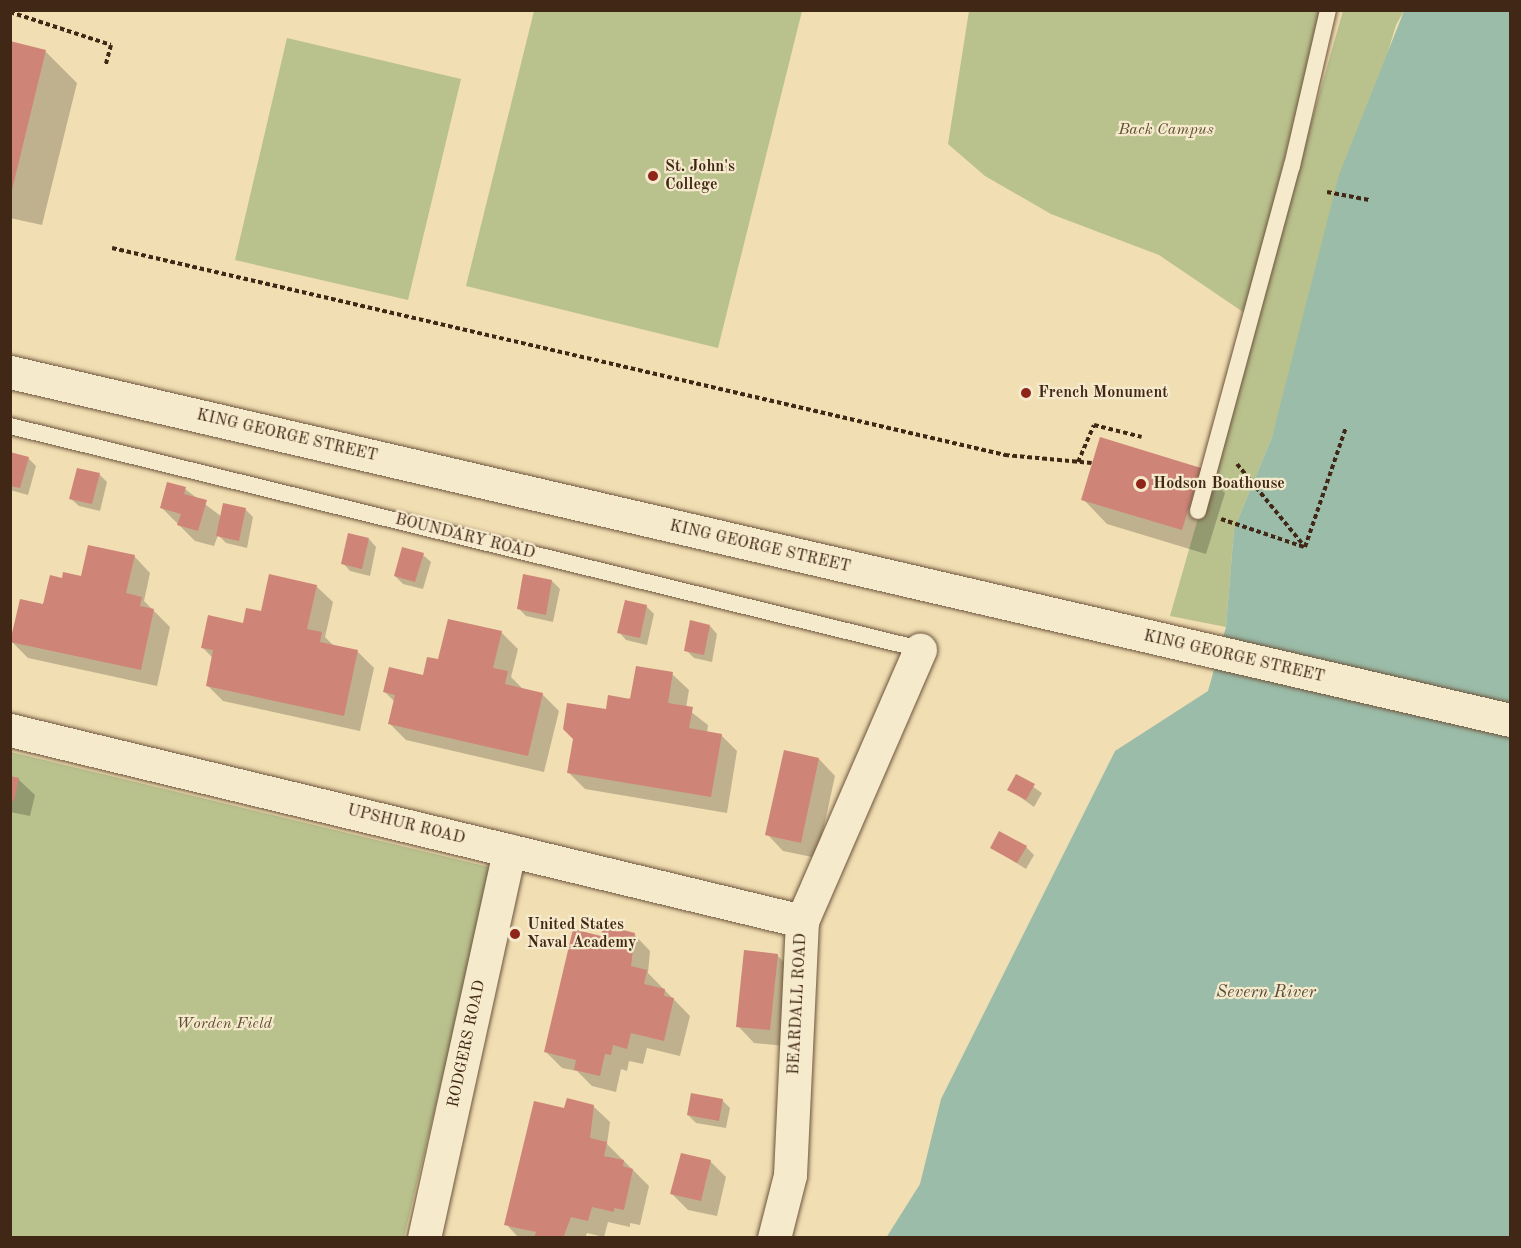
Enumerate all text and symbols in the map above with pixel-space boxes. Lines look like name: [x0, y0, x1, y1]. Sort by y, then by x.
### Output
park label: Back Campus: [1118, 120, 1214, 140]
place label: St. John's College: [665, 157, 735, 195]
marker: St. John's College: [646, 169, 660, 183]
place label: French Monument: [1038, 383, 1168, 403]
marker: French Monument: [1019, 386, 1033, 400]
street label: KING GEORGE STREET: [195, 406, 379, 466]
place label: Hodson Boathouse: [1153, 474, 1285, 494]
marker: Hodson Boathouse: [1134, 477, 1148, 491]
street label: BOUNDARY ROAD: [393, 510, 537, 564]
street label: KING GEORGE STREET: [668, 517, 852, 577]
street label: KING GEORGE STREET: [1142, 627, 1326, 687]
street label: UPSHUR ROAD: [345, 801, 467, 849]
place label: United States Naval Academy: [527, 915, 636, 953]
marker: United States Naval Academy: [508, 927, 522, 941]
street label: BEARDALL ROAD: [785, 933, 811, 1075]
street label: RODGERS ROAD: [444, 978, 490, 1110]
water label: Severn River: [1216, 981, 1316, 1003]
park label: Worden Field: [176, 1014, 272, 1034]

